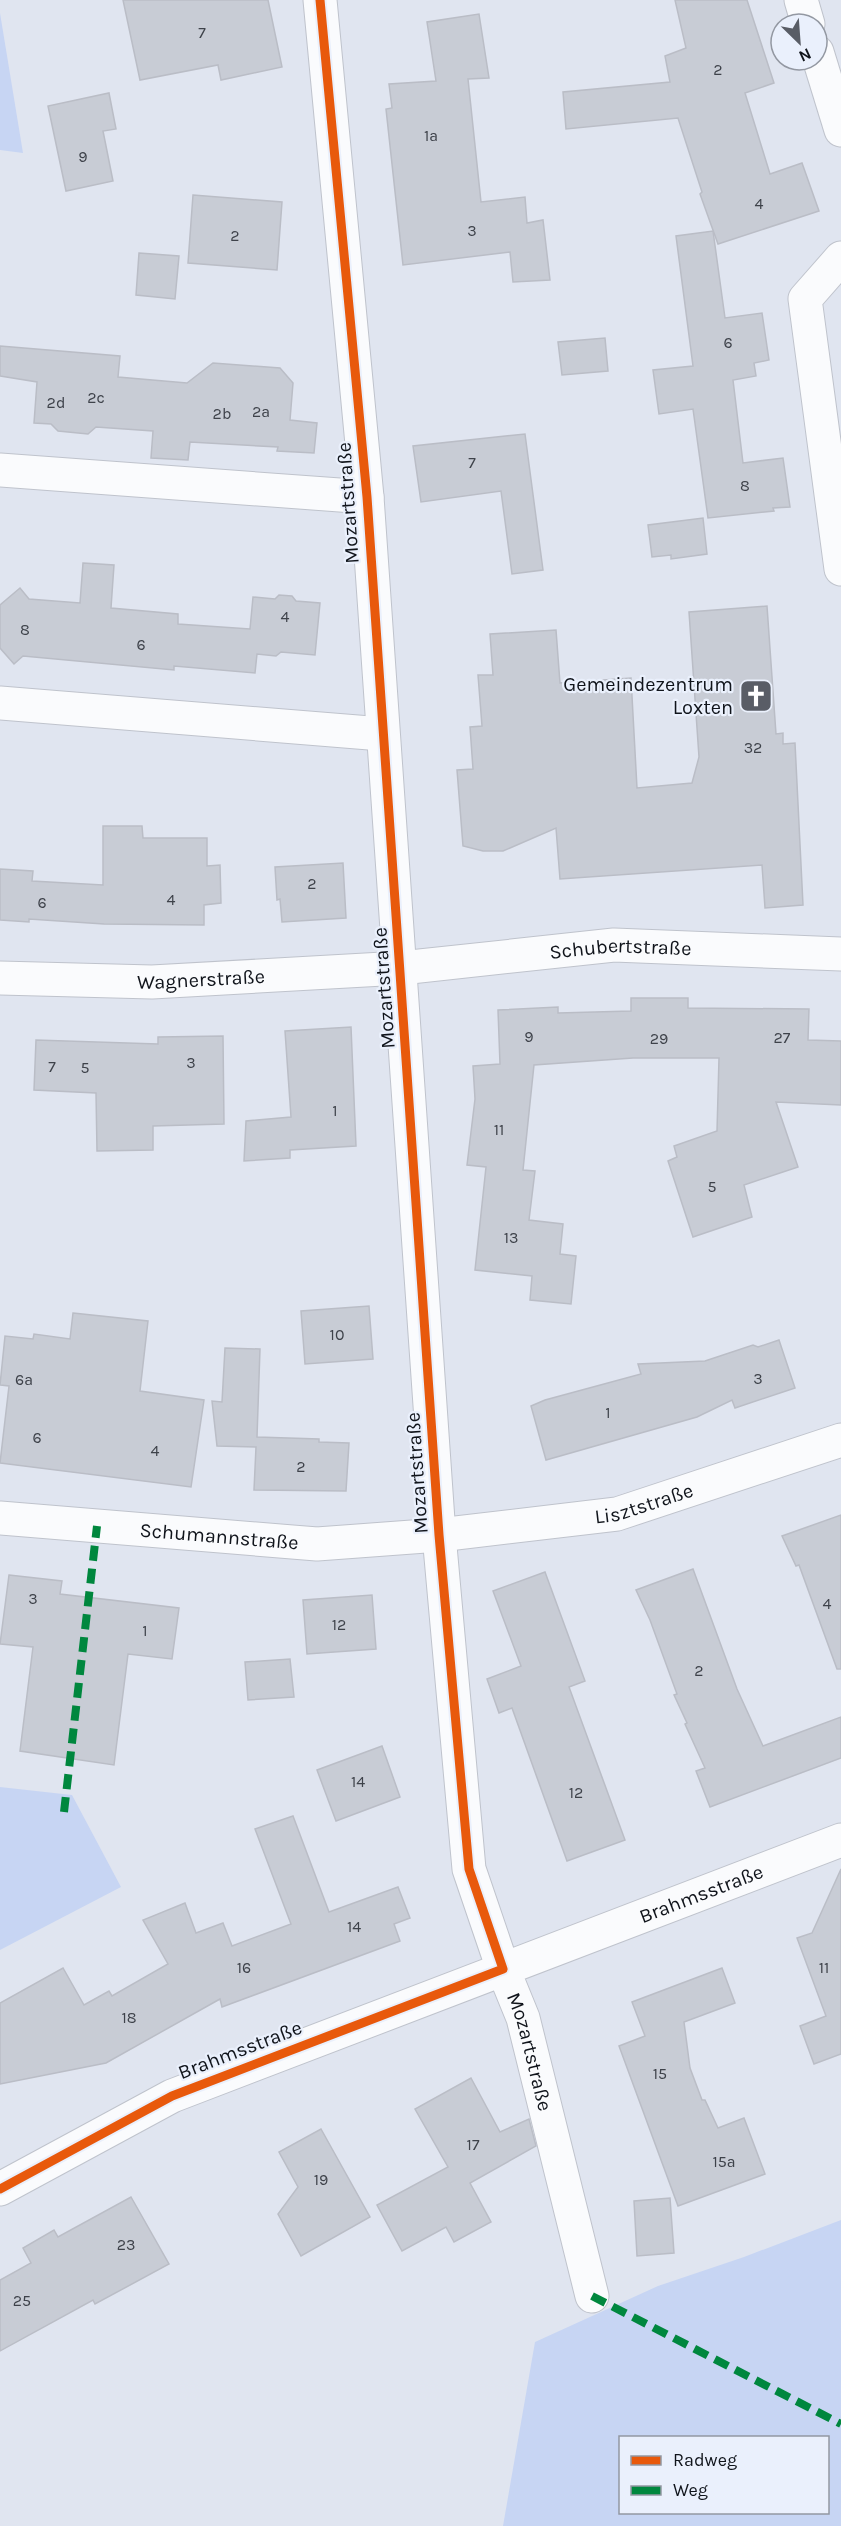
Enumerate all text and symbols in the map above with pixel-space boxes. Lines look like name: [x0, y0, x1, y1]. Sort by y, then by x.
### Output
north arrow: [769, 12, 829, 72]
house number: 7: [198, 23, 206, 42]
text: N: [796, 44, 814, 66]
house number: 2: [713, 60, 723, 79]
house number: 1a: [424, 126, 438, 145]
house number: 9: [78, 147, 88, 166]
house number: 4: [755, 194, 764, 213]
house number: 3: [467, 221, 477, 240]
house number: 2: [230, 226, 240, 245]
house number: 6: [723, 333, 733, 352]
house number: 2c: [87, 388, 105, 407]
house number: 2d: [47, 393, 65, 412]
house number: 2a: [252, 402, 270, 421]
house number: 2b: [213, 404, 231, 423]
street label: Mozartstraße: [332, 441, 364, 565]
house number: 7: [468, 453, 476, 472]
house number: 8: [740, 476, 750, 495]
house number: 4: [281, 607, 290, 626]
house number: 8: [20, 620, 30, 639]
house number: 6: [136, 635, 146, 654]
place label: Gemeindezentrum Loxten: [563, 673, 733, 719]
church icon: Gemeindezentrum Loxten: [738, 678, 774, 714]
house number: 32: [744, 738, 762, 757]
house number: 2: [307, 874, 317, 893]
house number: 4: [167, 890, 176, 909]
house number: 6: [37, 893, 47, 912]
street label: Mozartstraße: [368, 926, 400, 1050]
street label: Schubertstraße: [548, 933, 692, 963]
street label: Wagnerstraße: [137, 964, 265, 994]
house number: 9: [524, 1027, 534, 1046]
house number: 27: [774, 1028, 791, 1047]
house number: 29: [650, 1029, 668, 1048]
house number: 3: [186, 1053, 196, 1072]
house number: 7: [48, 1057, 56, 1076]
house number: 5: [80, 1058, 90, 1077]
house number: 1: [332, 1101, 338, 1120]
house number: 11: [494, 1120, 504, 1139]
house number: 5: [707, 1177, 717, 1196]
house number: 13: [504, 1228, 518, 1247]
house number: 10: [330, 1325, 344, 1344]
house number: 3: [753, 1369, 763, 1388]
house number: 6a: [15, 1370, 33, 1389]
house number: 1: [605, 1403, 611, 1422]
street label: Mozartstraße: [401, 1411, 433, 1535]
house number: 6: [32, 1428, 42, 1447]
house number: 4: [151, 1441, 160, 1460]
house number: 2: [296, 1457, 306, 1476]
street label: Lisztstraße: [593, 1478, 696, 1528]
street label: Schumannstraße: [139, 1518, 300, 1554]
house number: 3: [28, 1589, 38, 1608]
house number: 4: [823, 1594, 832, 1613]
house number: 12: [332, 1615, 346, 1634]
house number: 1: [142, 1621, 148, 1640]
house number: 2: [694, 1661, 704, 1680]
house number: 14: [351, 1772, 365, 1791]
house number: 12: [569, 1783, 583, 1802]
street label: Brahmsstraße: [636, 1859, 766, 1928]
house number: 14: [347, 1917, 361, 1936]
house number: 16: [237, 1958, 251, 1977]
house number: 11: [819, 1958, 829, 1977]
street label: Mozartstraße: [502, 1989, 557, 2113]
house number: 18: [121, 2008, 137, 2027]
street label: Brahmsstraße: [175, 2016, 305, 2084]
house number: 15: [653, 2064, 667, 2083]
house number: 17: [467, 2135, 480, 2154]
house number: 15a: [712, 2152, 736, 2171]
house number: 19: [314, 2170, 328, 2189]
house number: 23: [117, 2235, 135, 2254]
house number: 25: [13, 2291, 31, 2310]
legend: [619, 2436, 829, 2514]
text: Radweg: [673, 2449, 737, 2471]
text: Weg: [673, 2479, 708, 2501]

